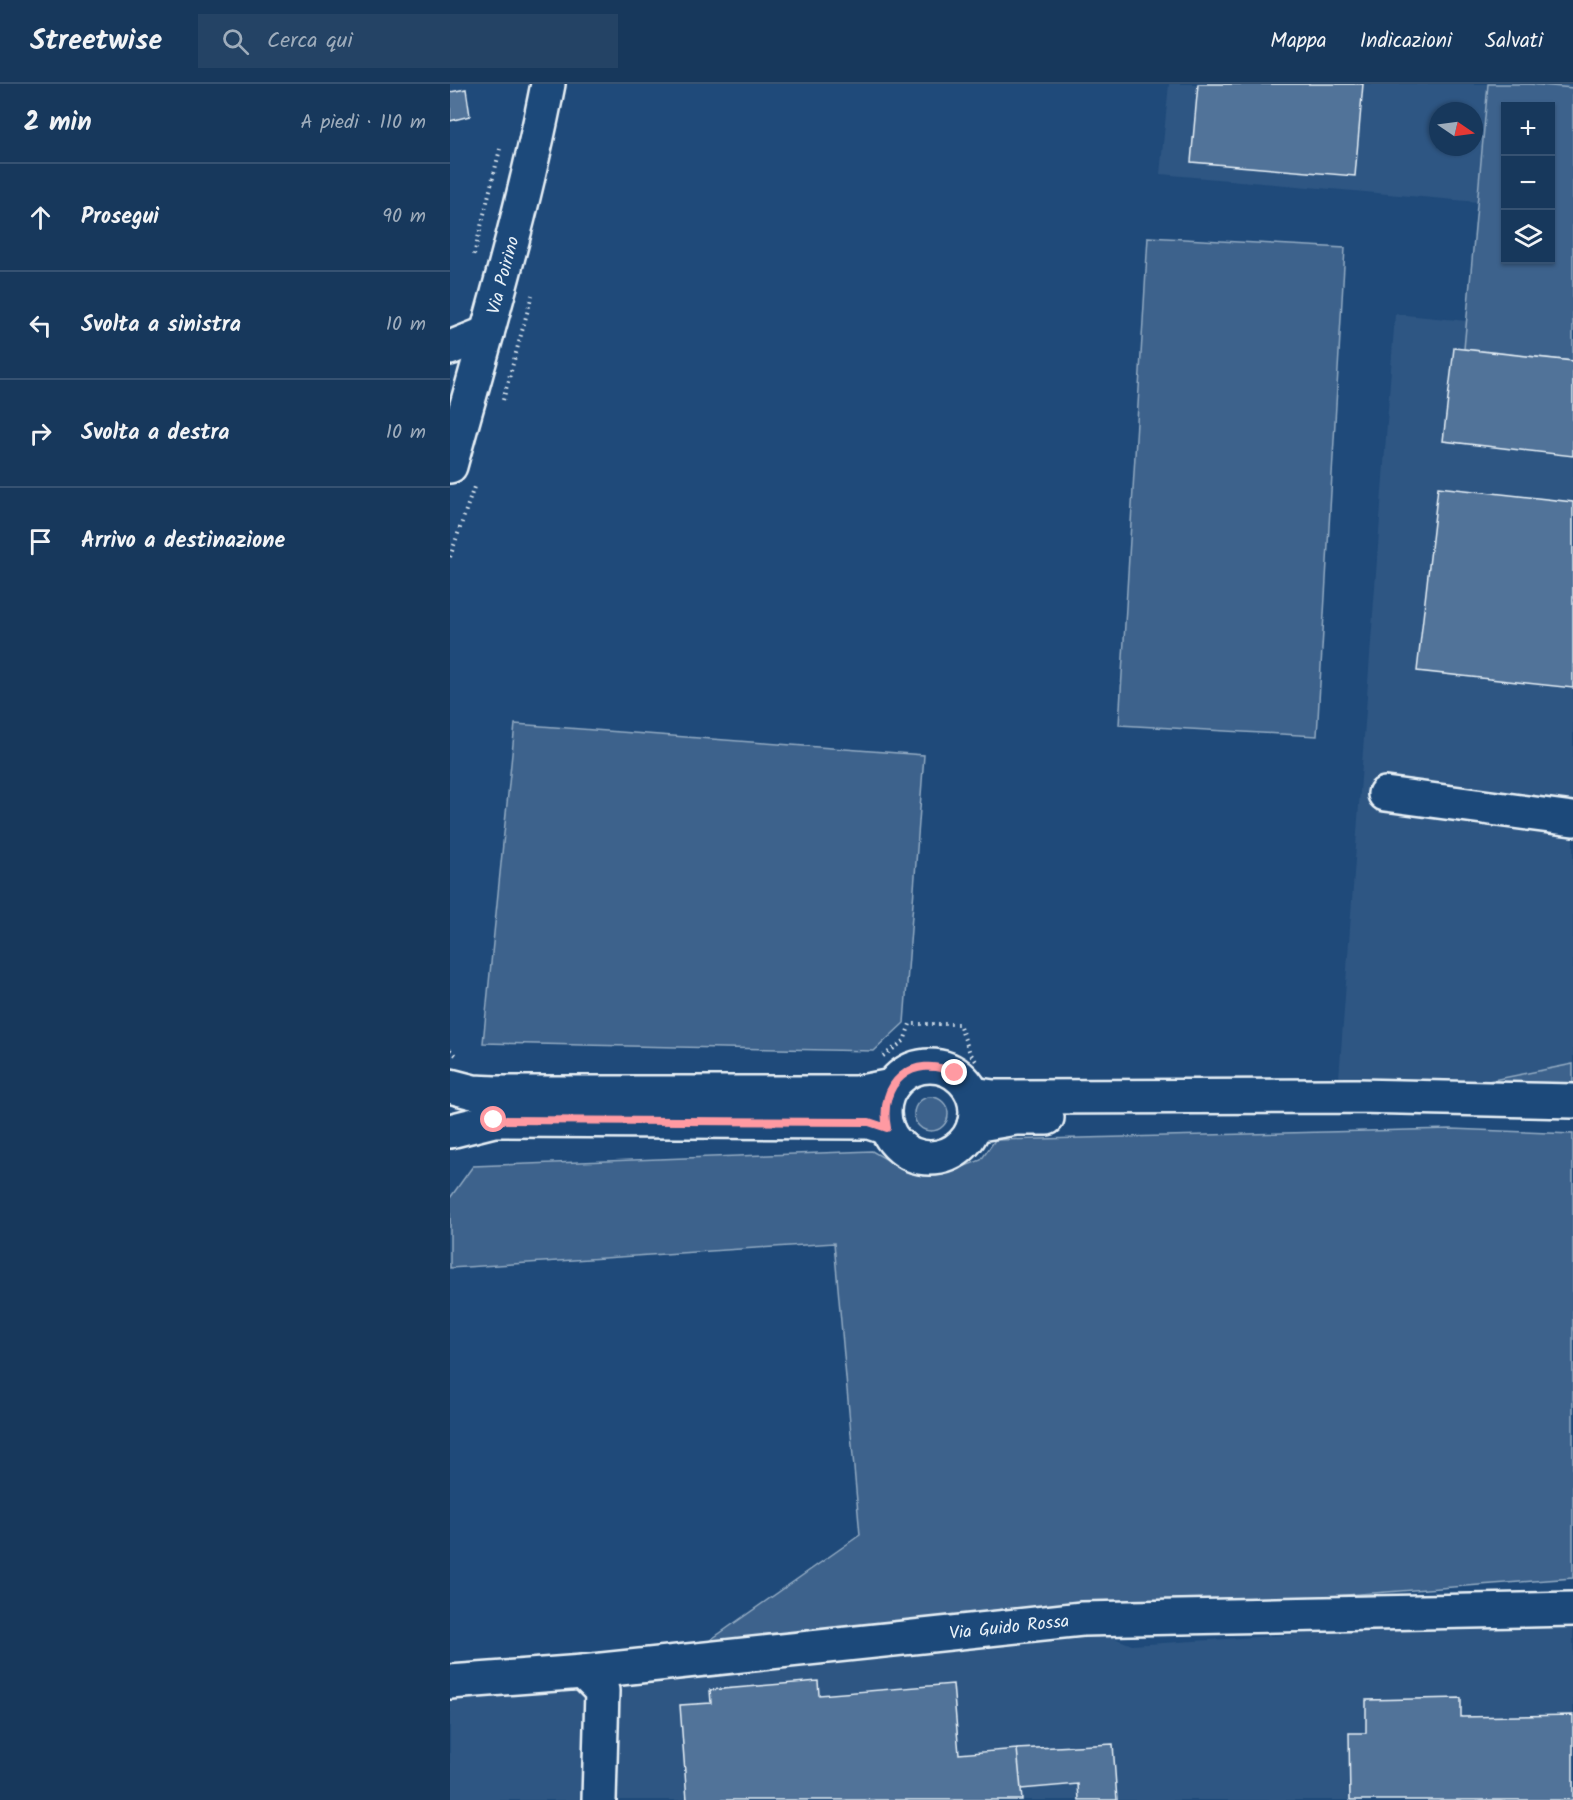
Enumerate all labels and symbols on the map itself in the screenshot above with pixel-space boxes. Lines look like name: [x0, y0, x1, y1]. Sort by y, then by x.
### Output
north arrow: [1429, 102, 1483, 156]
street label: Via Poirino: [480, 233, 529, 318]
route end: [941, 1059, 967, 1085]
route start: [480, 1106, 506, 1132]
street label: Via Guido Rossa: [948, 1607, 1071, 1649]

